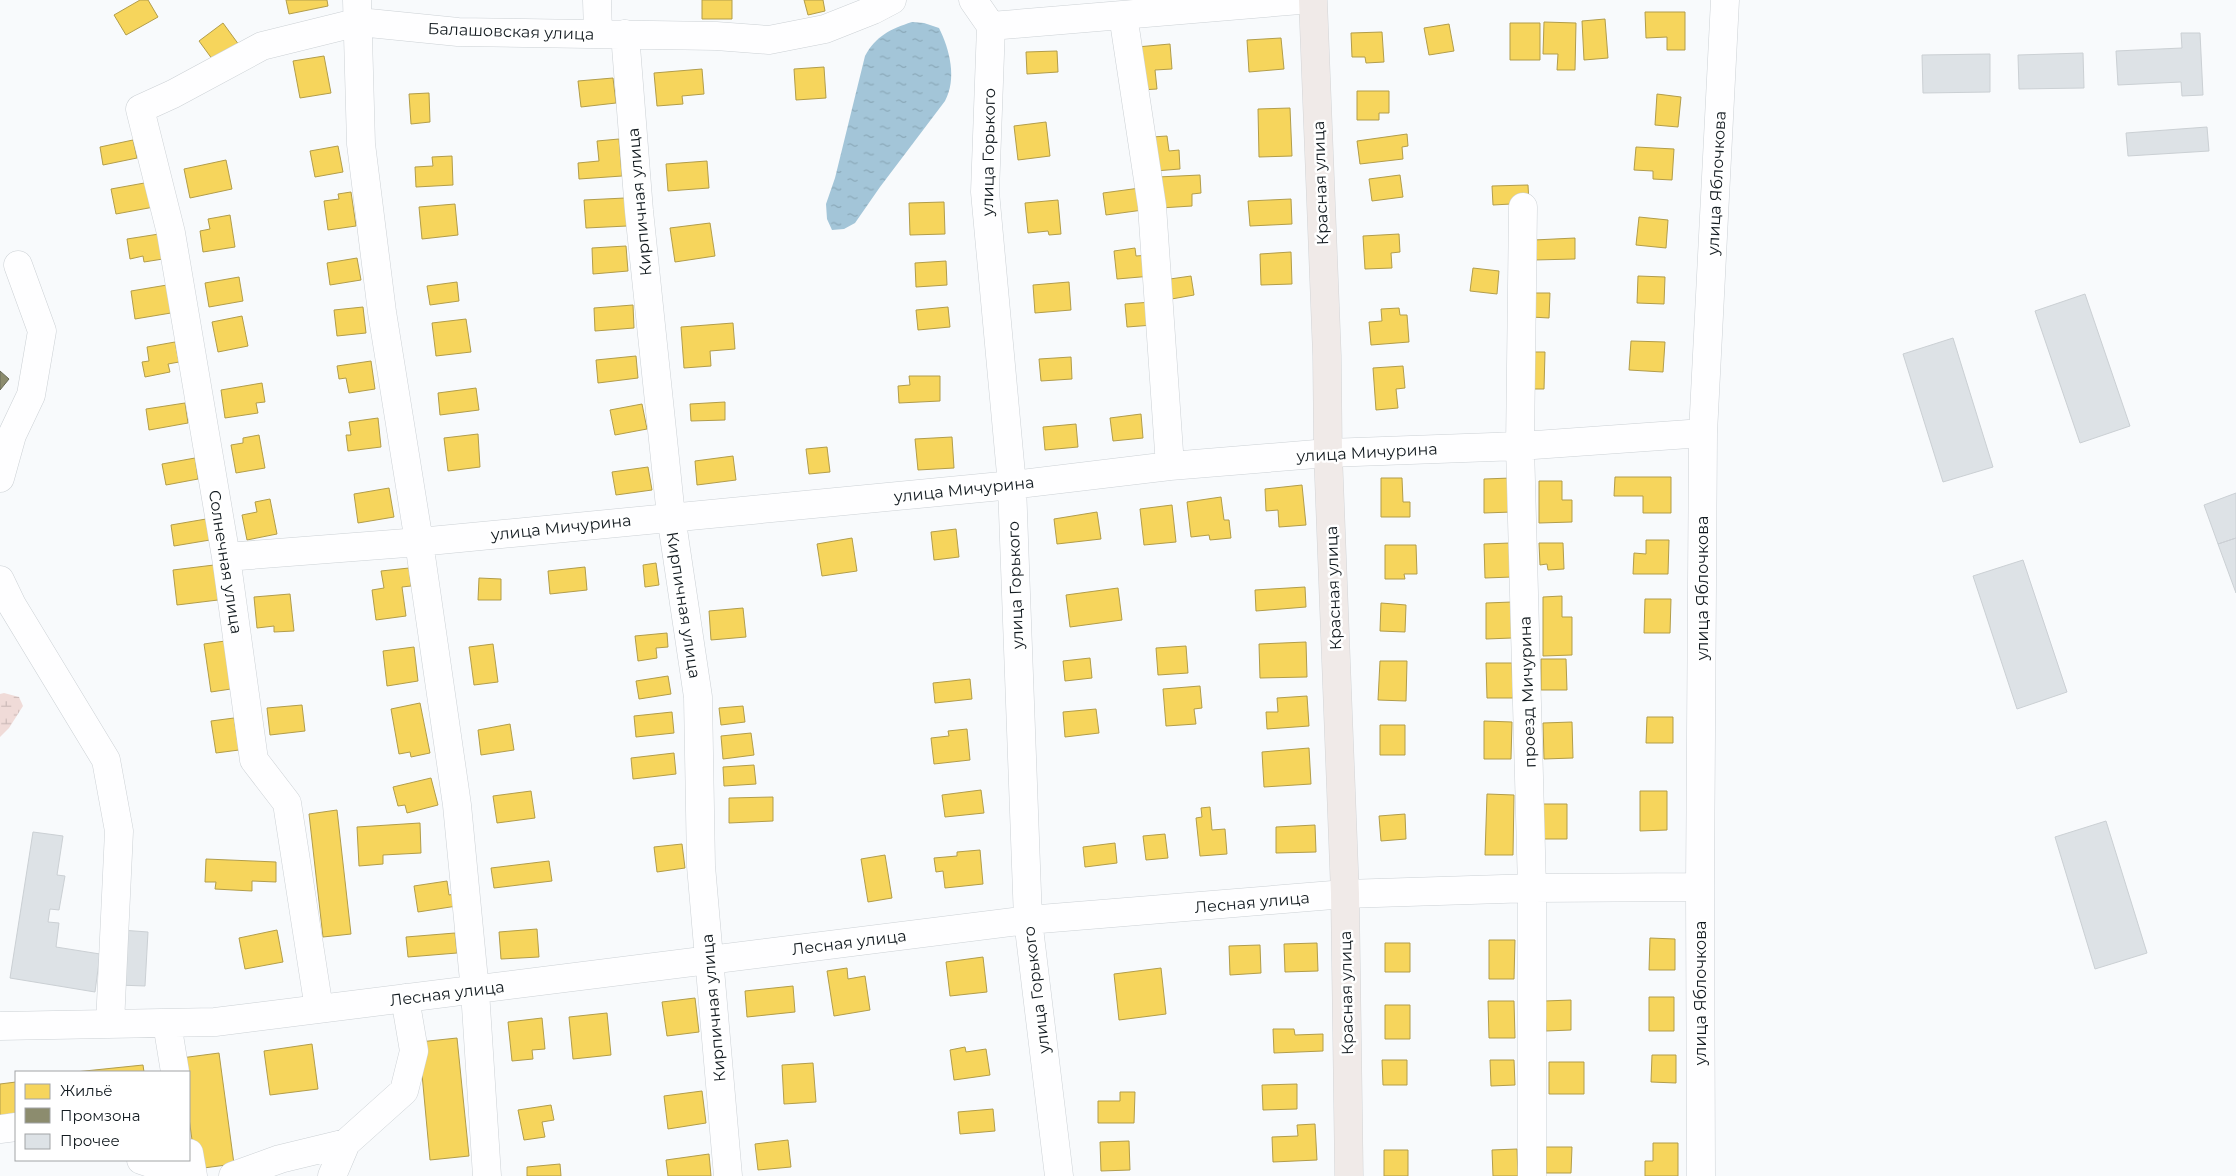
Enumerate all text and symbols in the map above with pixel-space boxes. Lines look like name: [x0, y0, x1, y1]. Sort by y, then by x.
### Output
street label: Балашовская улица: [427, 19, 594, 44]
street label: улица Горького: [978, 88, 999, 217]
street label: улица Яблочкова: [1703, 110, 1730, 257]
street label: Красная улица: [1309, 121, 1332, 245]
street label: Кирпичная улица: [624, 127, 655, 277]
street label: улица Мичурина: [1295, 439, 1438, 466]
street label: улица Мичурина: [892, 473, 1035, 506]
street label: Солнечная улица: [205, 489, 246, 635]
street label: улица Мичурина: [489, 511, 632, 544]
street label: улица Яблочкова: [1693, 516, 1712, 661]
street label: улица Горького: [1004, 521, 1027, 650]
street label: Красная улица: [1322, 526, 1345, 650]
street label: Кирпичная улица: [663, 530, 704, 680]
street label: проезд Мичурина: [1515, 616, 1540, 768]
street label: Лесная улица: [1194, 888, 1310, 917]
street label: улица Яблочкова: [1691, 921, 1710, 1066]
street label: улица Горького: [1019, 925, 1054, 1056]
street label: Лесная улица: [791, 926, 908, 959]
street label: Красная улица: [1336, 931, 1357, 1055]
street label: Кирпичная улица: [698, 933, 729, 1083]
street label: Лесная улица: [389, 977, 506, 1010]
legend: [15, 1071, 190, 1161]
text: Жильё: [60, 1081, 113, 1100]
text: Промзона: [60, 1106, 140, 1125]
text: Прочее: [60, 1131, 120, 1150]

